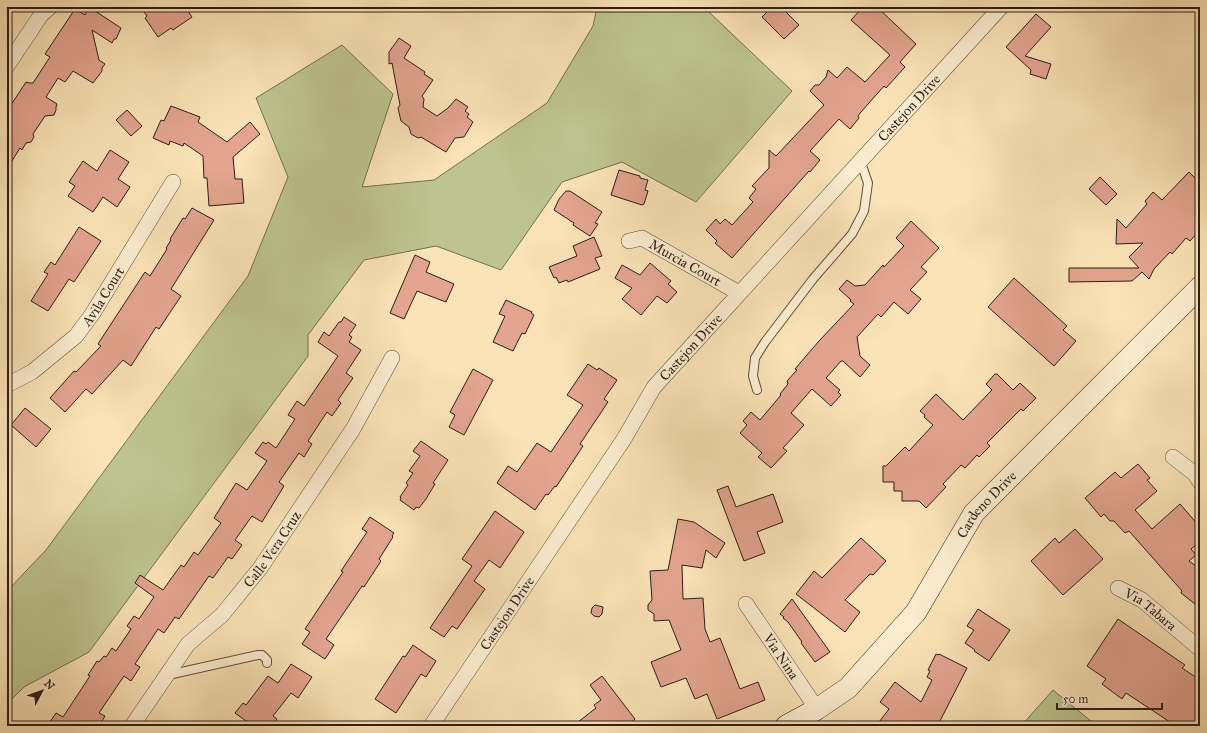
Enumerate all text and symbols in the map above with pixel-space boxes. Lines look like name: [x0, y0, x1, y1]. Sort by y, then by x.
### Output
street label: Castejon Drive: [874, 71, 944, 145]
street label: Murcia Court: [646, 236, 724, 290]
street label: Avila Court: [78, 264, 128, 330]
street label: Castejon Drive: [656, 310, 726, 384]
street label: Cardeno Drive: [953, 467, 1020, 541]
street label: Calle Vera Cruz: [240, 507, 305, 591]
street label: Castejon Drive: [477, 573, 538, 653]
street label: Via Tabara: [1121, 584, 1180, 634]
street label: Via Nina: [759, 629, 802, 683]
north arrow: [22, 671, 62, 711]
text: N: [41, 677, 58, 693]
scale bar: [1057, 685, 1162, 711]
text: 50 m: [1063, 692, 1088, 706]

